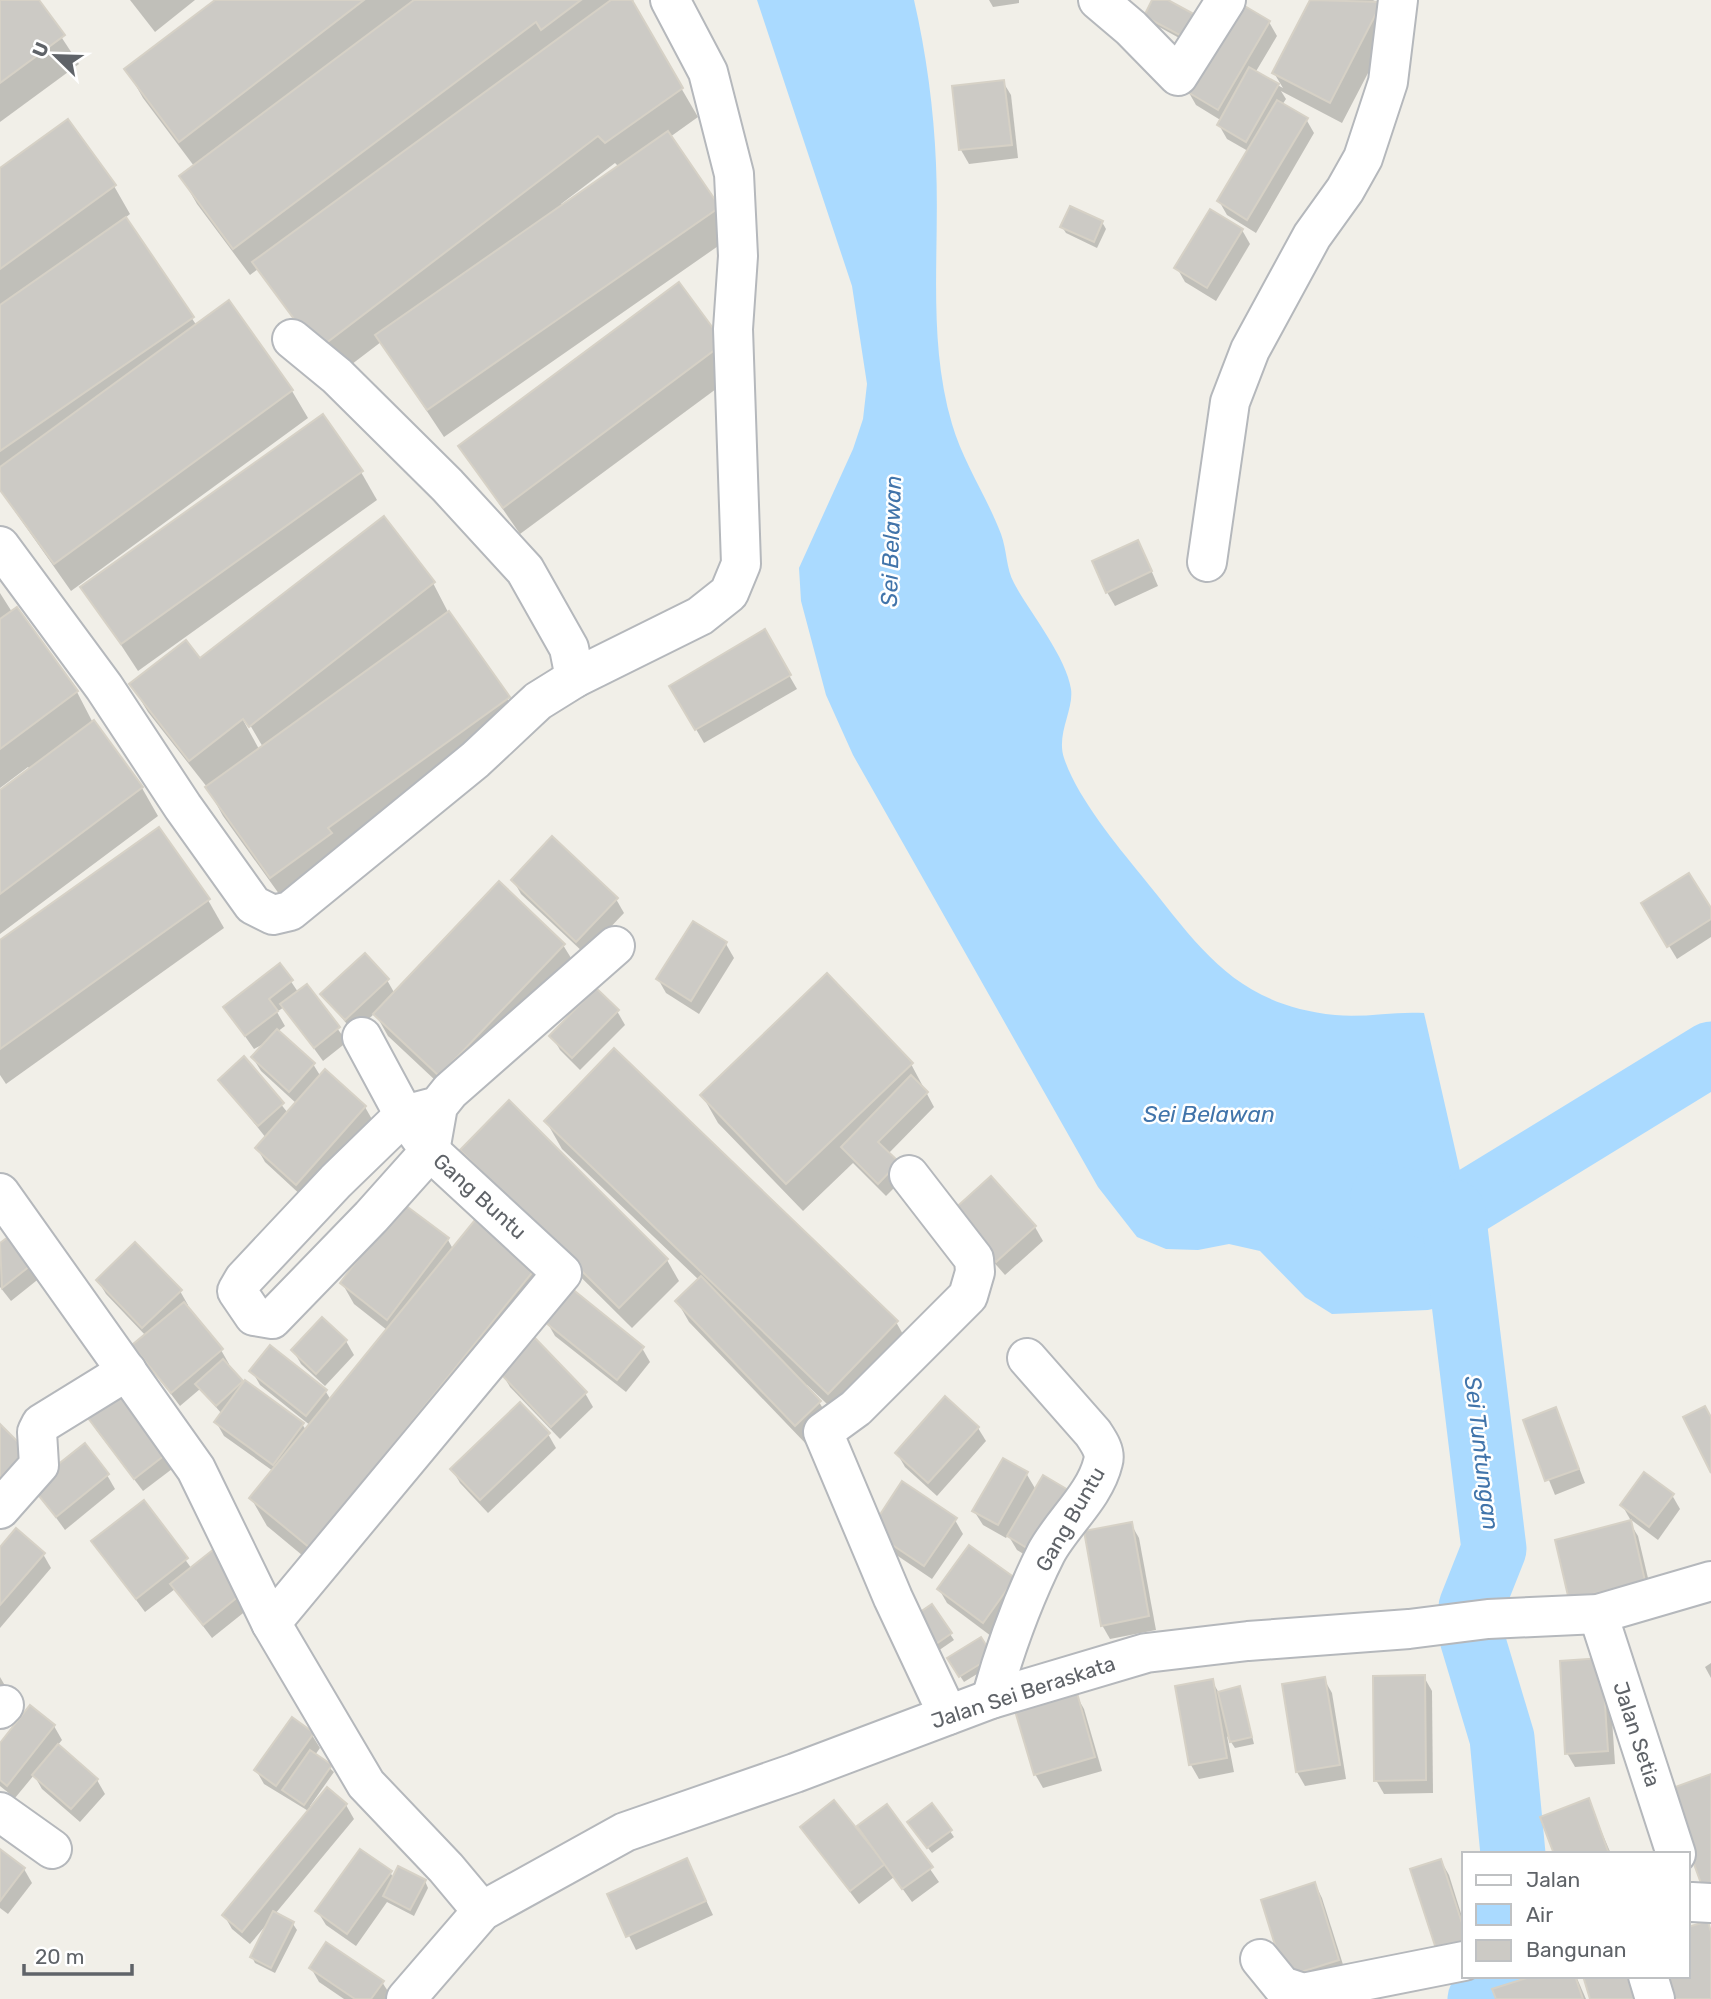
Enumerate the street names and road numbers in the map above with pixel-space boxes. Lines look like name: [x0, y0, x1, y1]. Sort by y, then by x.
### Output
street label: Gang Buntu: [428, 1148, 532, 1244]
street label: Gang Buntu: [1030, 1462, 1110, 1576]
street label: Jalan Sei Beraskata: [928, 1650, 1118, 1734]
street label: Jalan Setia: [1608, 1678, 1666, 1790]

